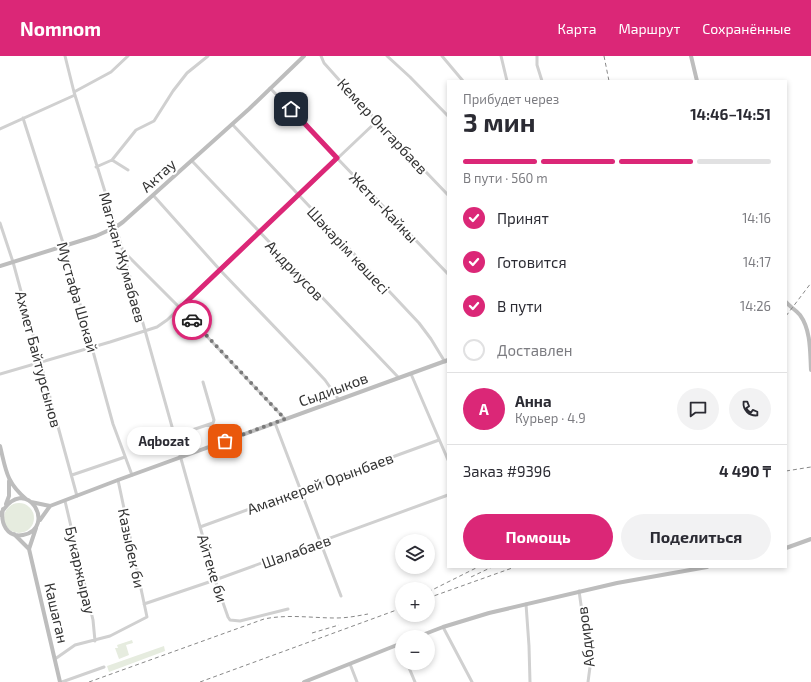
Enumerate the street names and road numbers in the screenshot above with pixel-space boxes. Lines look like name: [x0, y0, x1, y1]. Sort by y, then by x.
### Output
street label: Кемер Онгарбаев: [334, 74, 432, 178]
street label: Актау: [137, 155, 180, 196]
street label: Жеты-Кайкы: [346, 168, 422, 246]
street label: Магжан Жумабаев: [95, 190, 150, 325]
street label: Шәкәрім көшесі: [304, 203, 394, 297]
street label: Андриусов: [261, 236, 328, 304]
street label: Мустафа Шокай: [53, 240, 102, 355]
street label: Ахмет Байтурсынов: [11, 289, 66, 430]
street label: Сыдиыков: [296, 368, 370, 410]
street label: Аманкерей Орынбаев: [244, 448, 396, 518]
street label: Казыбек би: [115, 506, 149, 590]
street label: Букаржырау: [61, 524, 100, 616]
street label: Шалабаев: [259, 530, 333, 572]
street label: Айтеке би: [194, 532, 232, 604]
street label: Кашаган: [41, 581, 73, 645]
street label: Абдиров: [572, 606, 598, 668]

